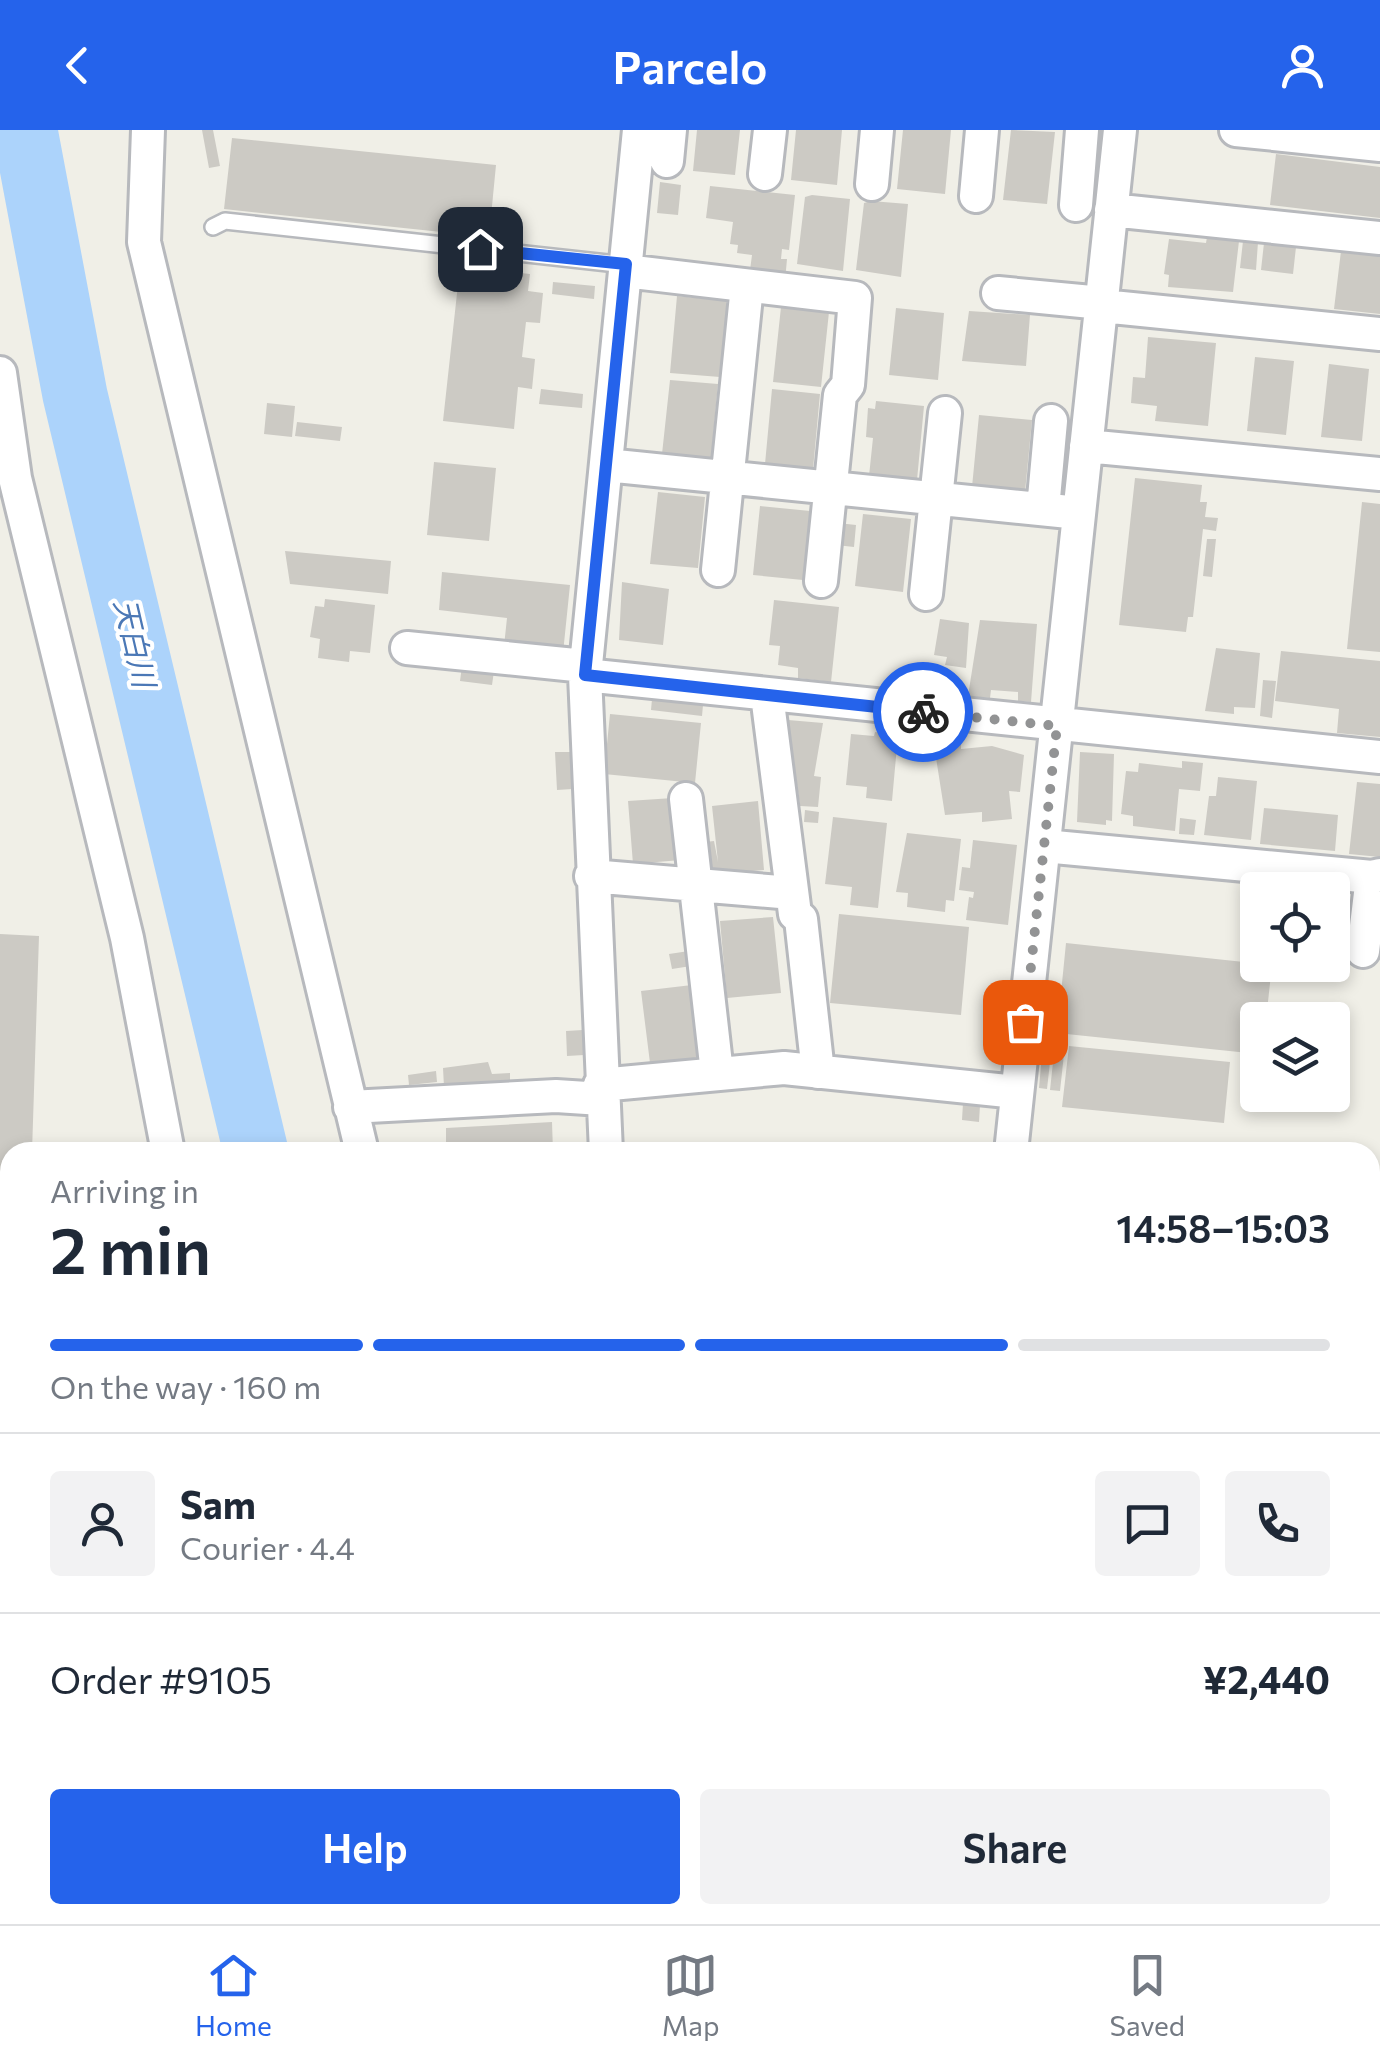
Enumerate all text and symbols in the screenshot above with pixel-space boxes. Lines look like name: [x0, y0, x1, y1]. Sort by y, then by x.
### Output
icon: back: [50, 38, 105, 93]
text: Parcelo: [613, 38, 767, 93]
icon: person: [1275, 38, 1330, 93]
pin: [438, 207, 523, 292]
icon: home: [453, 222, 508, 277]
water label: 天白川: [108, 594, 165, 693]
courier: [873, 662, 973, 762]
icon: bike: [896, 685, 951, 740]
map controls: [1240, 872, 1350, 1112]
button: locate: [1240, 872, 1350, 982]
pin: [983, 980, 1068, 1065]
icon: bag: [998, 995, 1053, 1050]
button: layers: [1240, 1002, 1350, 1112]
text: Arriving in: [50, 1170, 199, 1210]
text: 14:58–15:03: [1116, 1204, 1330, 1251]
text: 2 min: [50, 1208, 211, 1287]
text: On the way · 160 m: [50, 1366, 321, 1406]
button: person: [50, 1471, 155, 1576]
button: chat: [1095, 1471, 1200, 1576]
button: phone: [1225, 1471, 1330, 1576]
text: Sam: [180, 1480, 256, 1527]
text: Courier · 4.4: [180, 1527, 355, 1567]
text: Order #9105: [50, 1655, 272, 1702]
text: ¥2,440: [1203, 1655, 1330, 1702]
button: Help: [50, 1789, 680, 1904]
button: Share: [700, 1789, 1330, 1904]
tab: Home: [195, 1948, 272, 2042]
tab: Map: [662, 1948, 720, 2042]
tab: Saved: [1109, 1948, 1185, 2042]

